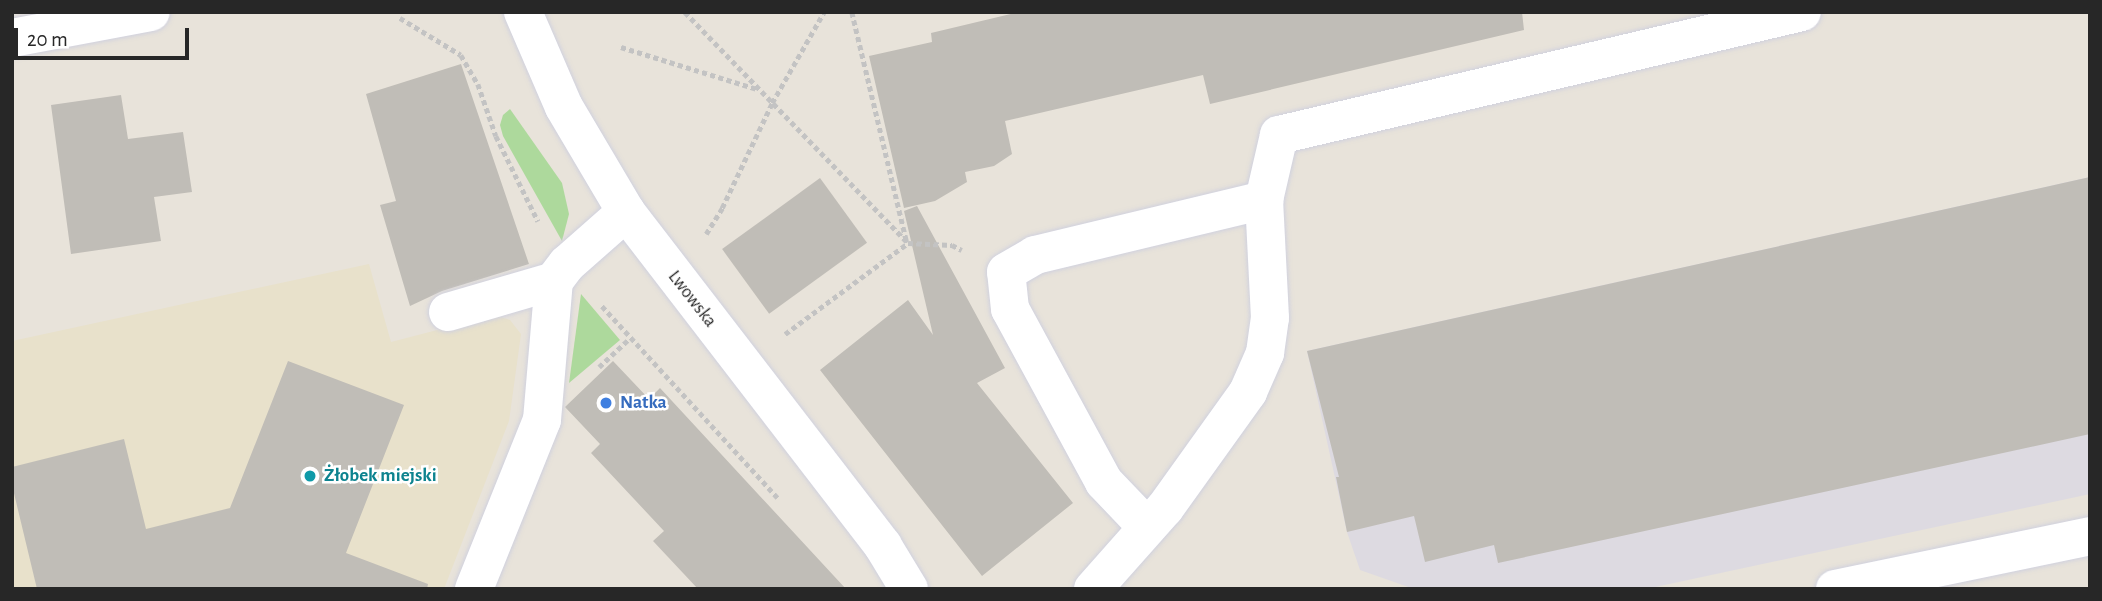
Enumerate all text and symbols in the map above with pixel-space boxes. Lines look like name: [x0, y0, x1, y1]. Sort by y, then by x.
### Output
scale bar: [18, 14, 192, 58]
text: 20 m: [27, 29, 68, 50]
street label: Lwowska: [663, 266, 721, 332]
place label: Natka: [620, 392, 667, 414]
marker: Natka: [598, 395, 614, 411]
place label: Żłobek miejski: [324, 465, 437, 487]
marker: Żłobek miejski: [302, 468, 318, 484]

